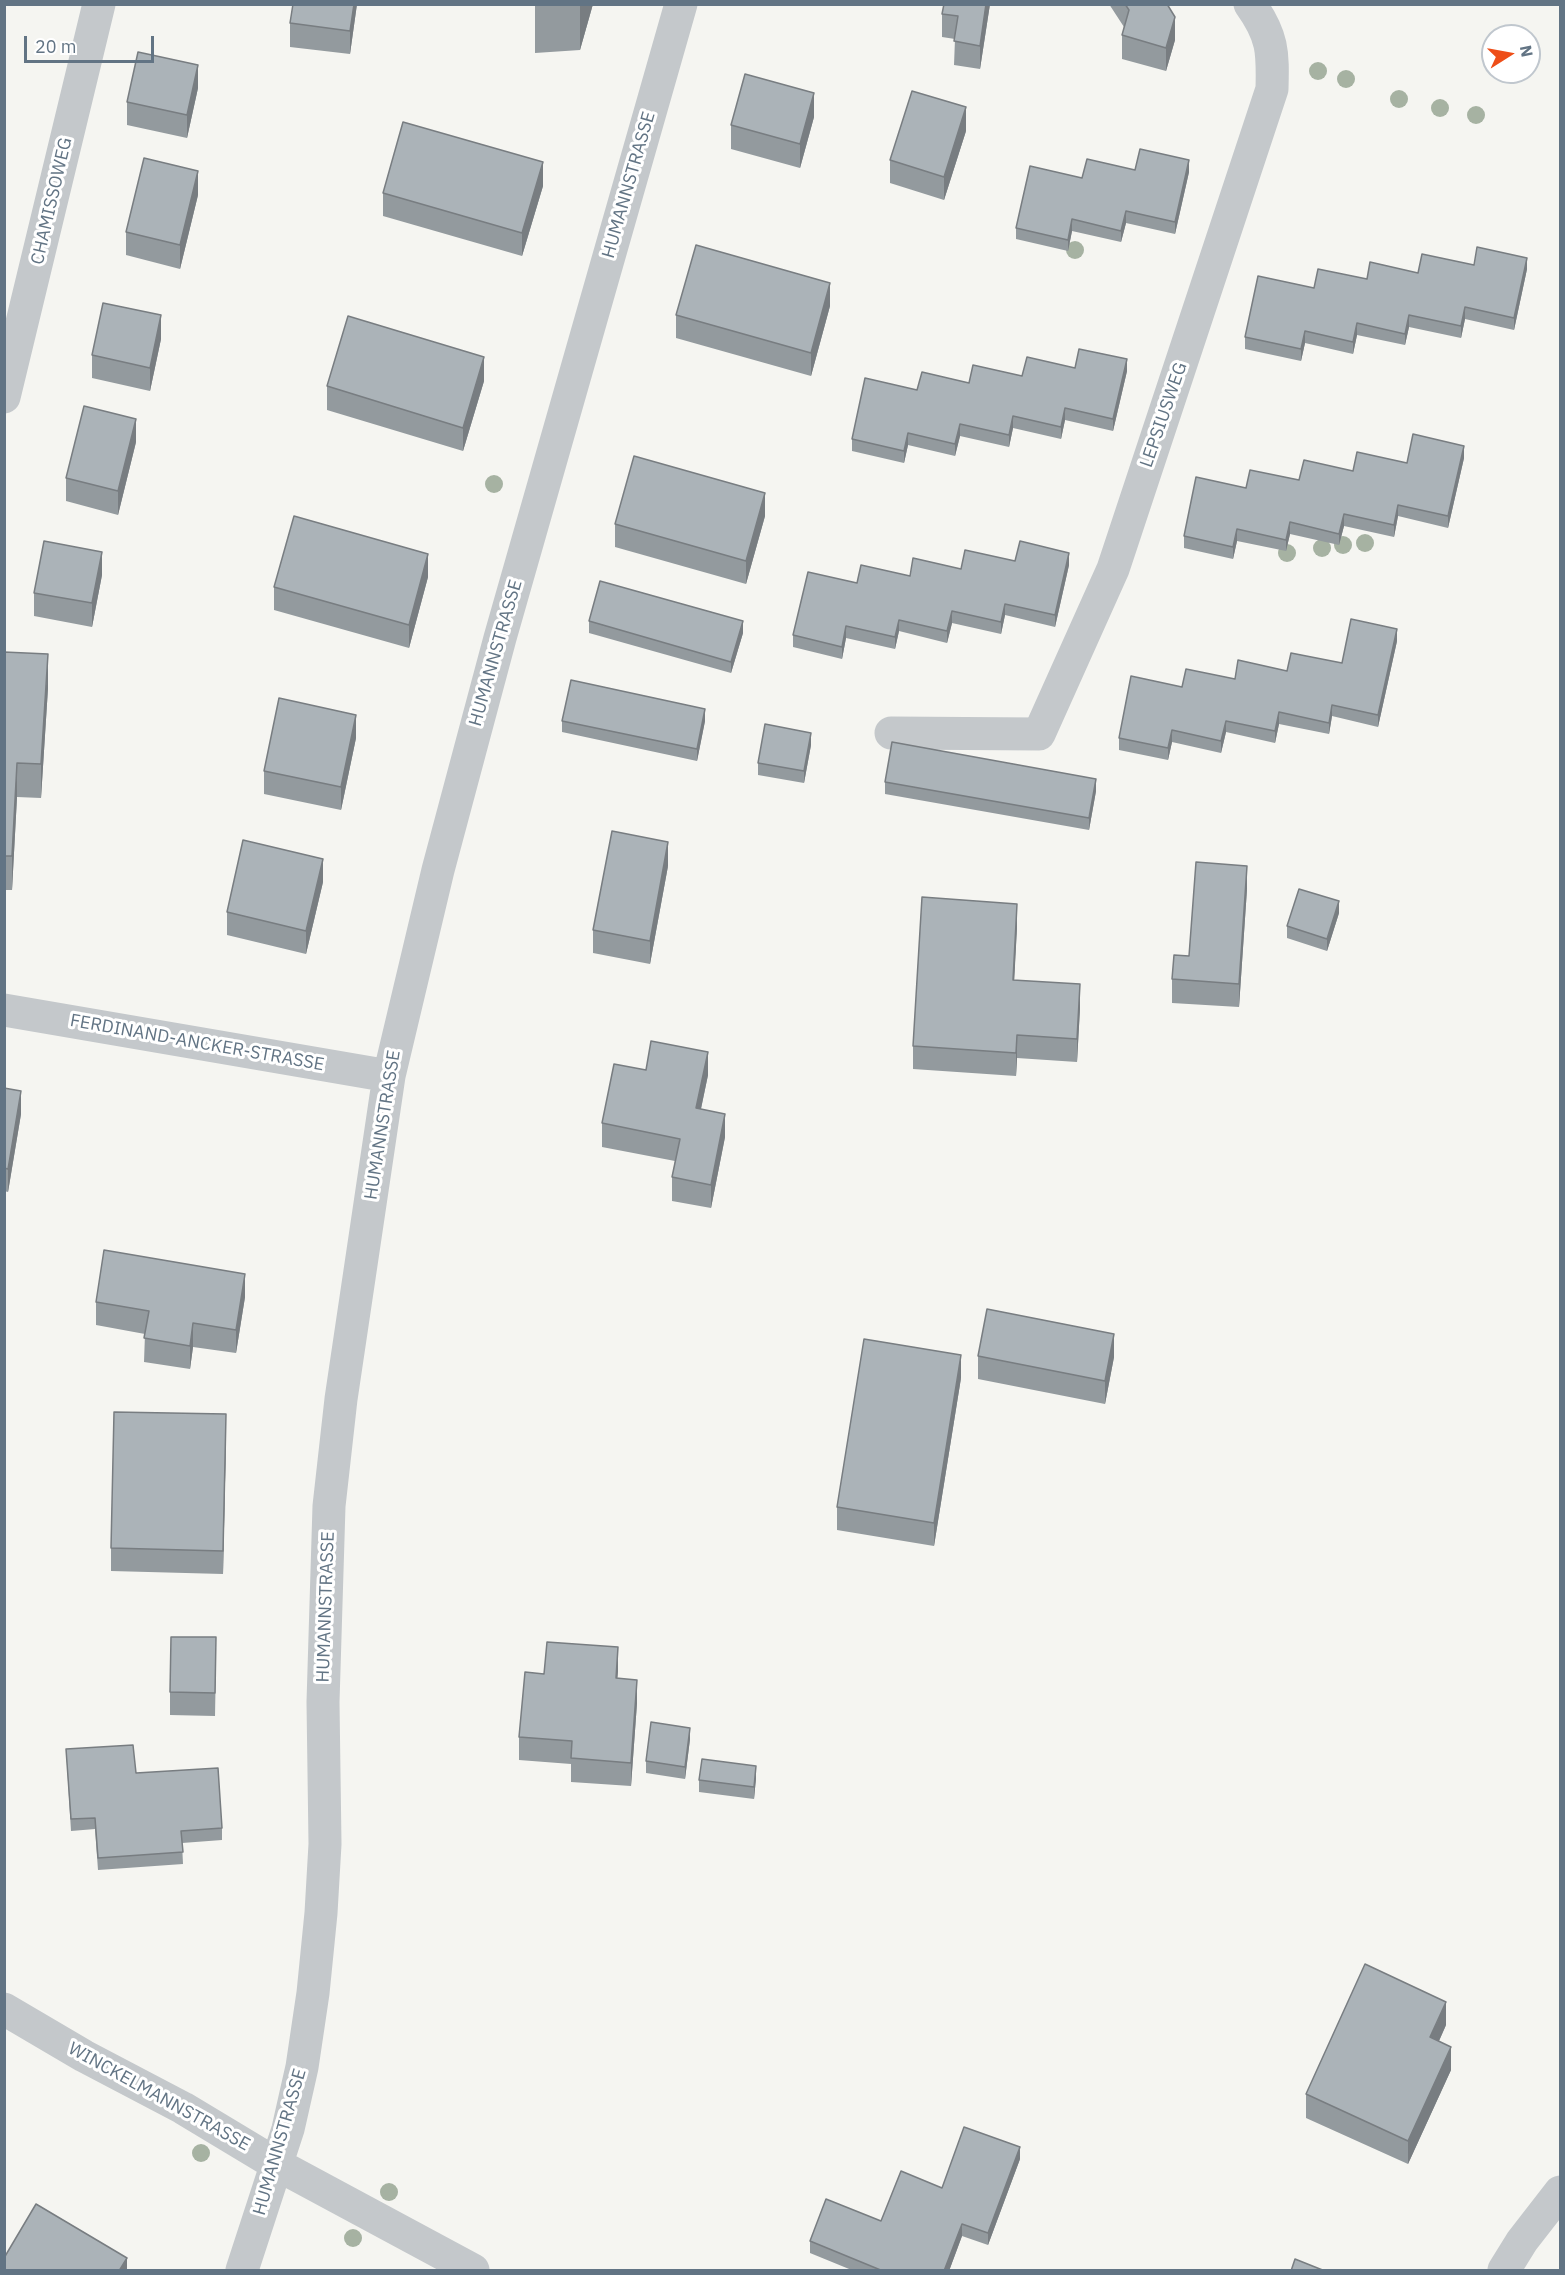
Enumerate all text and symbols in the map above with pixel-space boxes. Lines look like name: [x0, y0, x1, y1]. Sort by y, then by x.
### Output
scale bar: [27, 24, 158, 62]
north arrow: [1481, 24, 1541, 84]
text: 20 m: [35, 35, 77, 58]
text: N: [1516, 43, 1538, 59]
street label: HUMANNSTRASSE: [598, 109, 660, 261]
street label: CHAMISSOWEG: [27, 135, 77, 267]
street label: LEPSIUSWEG: [1136, 360, 1192, 470]
street label: HUMANNSTRASSE: [465, 577, 527, 729]
street label: FERDINAND-ANCKER-STRASSE: [68, 1010, 326, 1076]
street label: HUMANNSTRASSE: [360, 1049, 406, 1201]
street label: HUMANNSTRASSE: [313, 1531, 339, 1683]
street label: WINCKELMANNSTRASSE: [64, 2038, 254, 2156]
street label: HUMANNSTRASSE: [249, 2066, 311, 2218]

